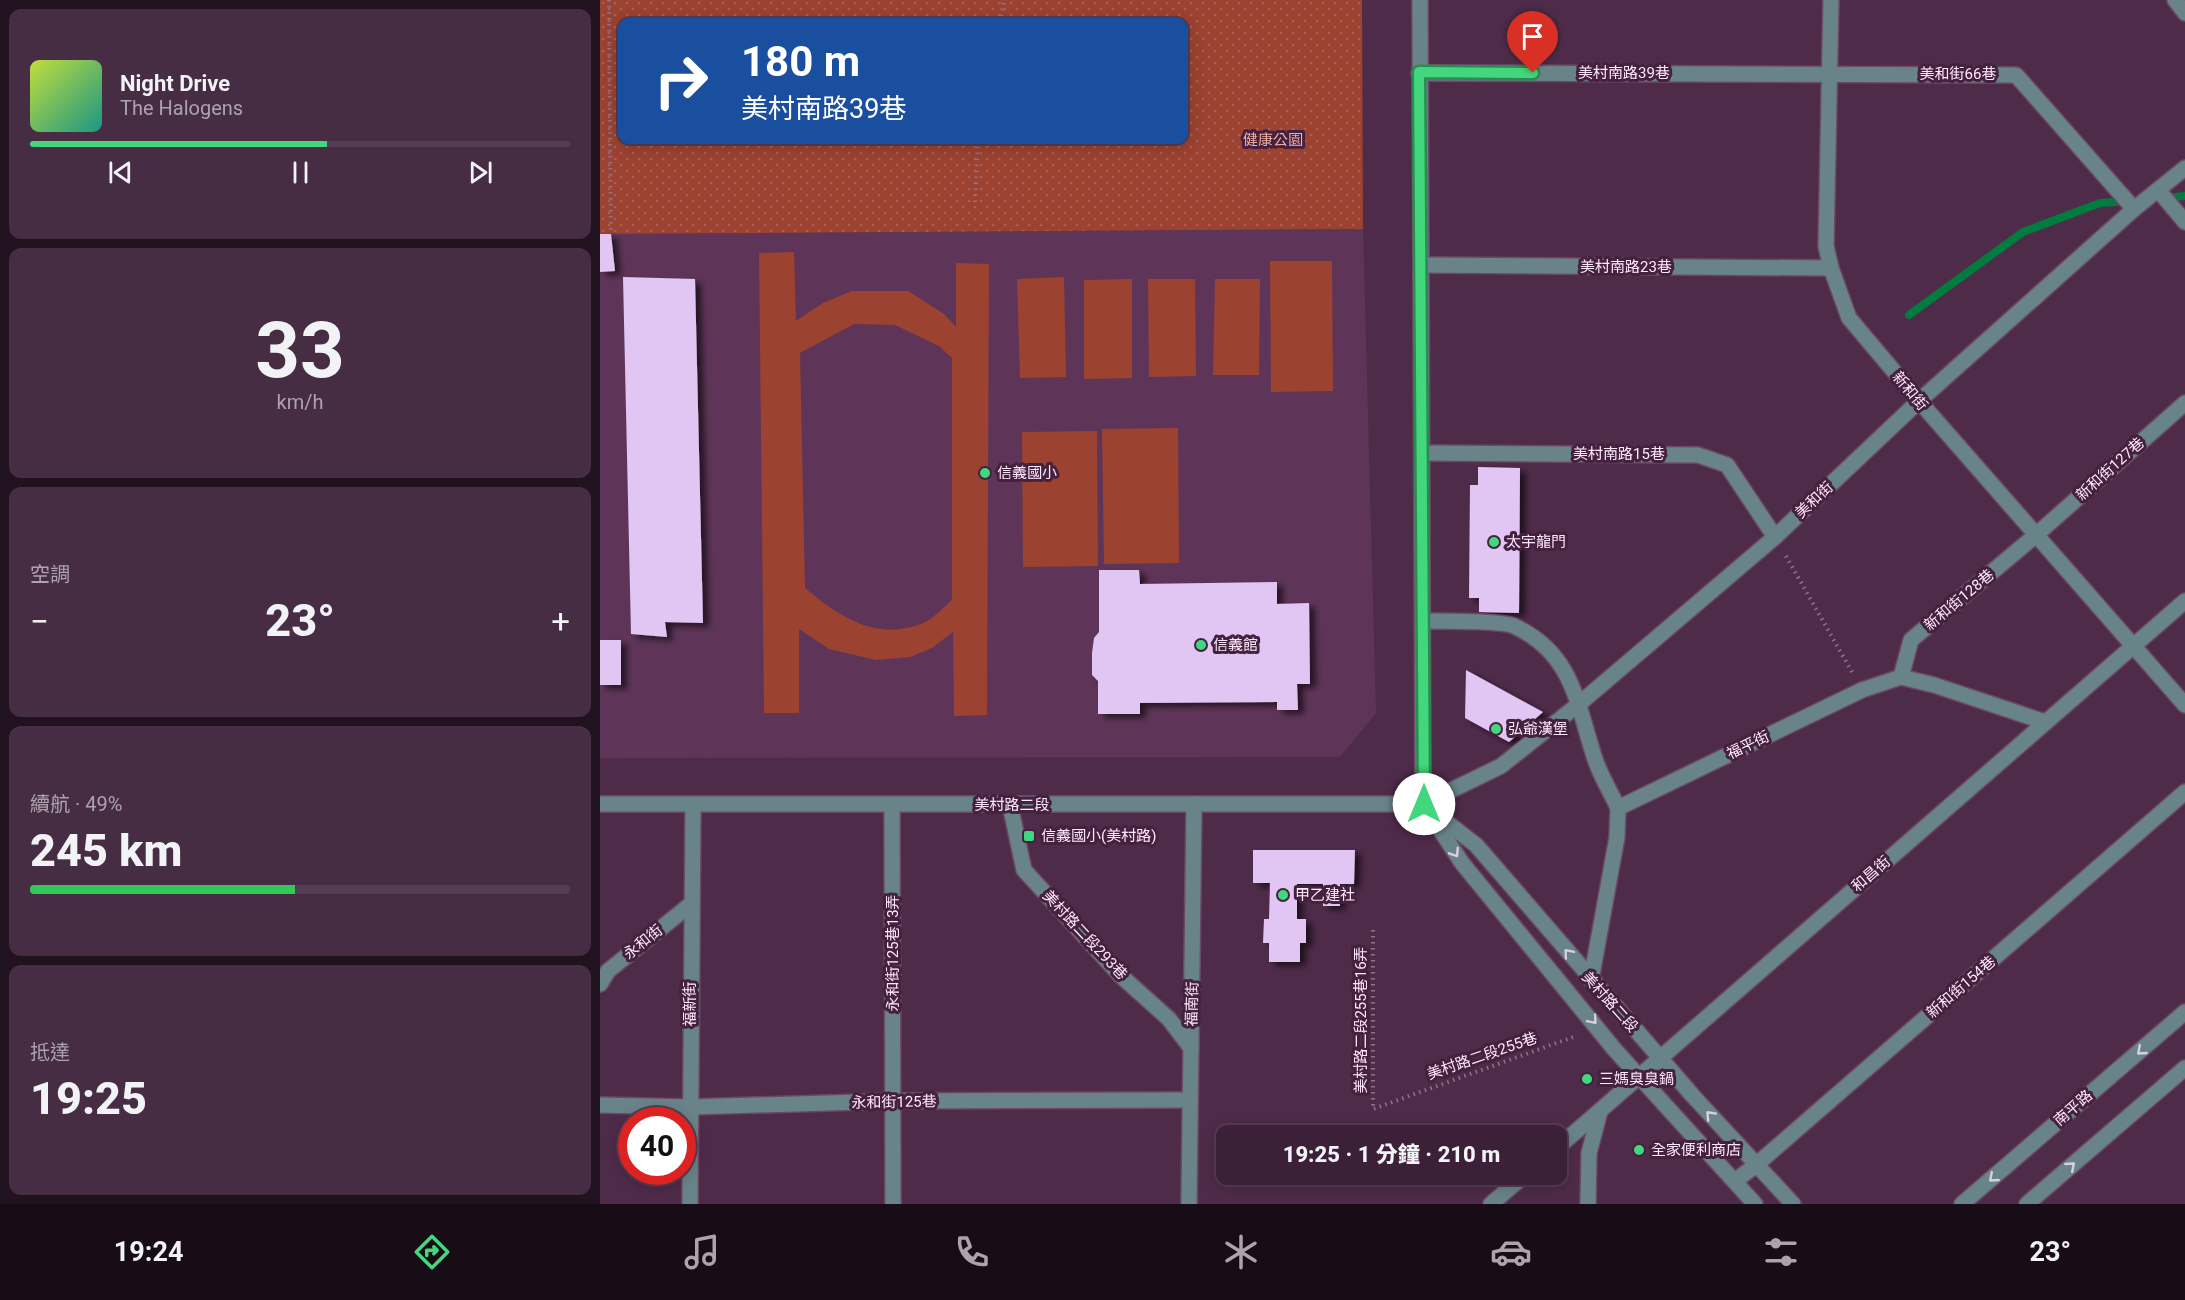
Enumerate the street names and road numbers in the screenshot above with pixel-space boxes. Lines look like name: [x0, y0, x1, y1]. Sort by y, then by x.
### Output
street label: 美村南路39巷: [1578, 64, 1670, 82]
street label: 美和街66巷: [1920, 65, 1996, 83]
street label: 美村南路23巷: [1580, 258, 1672, 276]
street label: 新和街: [1889, 368, 1931, 414]
street label: 新和街127巷: [2072, 434, 2148, 504]
street label: 美村南路15巷: [1573, 445, 1665, 463]
street label: 美和街: [1791, 478, 1837, 522]
street label: 新和街128巷: [1921, 566, 1997, 634]
street label: 福平街: [1724, 727, 1772, 763]
street label: 美村路二段: [974, 796, 1050, 814]
street label: 和昌街: [1848, 852, 1894, 896]
street label: 美村路二段293巷: [1039, 887, 1131, 983]
street label: 永和街125巷13弄: [884, 894, 902, 1012]
street label: 永和街: [620, 921, 666, 963]
street label: 美村路二段255巷16弄: [1352, 946, 1370, 1094]
street label: 新和街154巷: [1923, 952, 1999, 1022]
street label: 美村路二段: [1578, 968, 1642, 1036]
street label: 福新街: [681, 981, 699, 1027]
street label: 福南街: [1183, 981, 1201, 1027]
street label: 美村路二段255巷: [1425, 1029, 1539, 1083]
street label: 南平路: [2050, 1086, 2096, 1130]
street label: 永和街125巷: [851, 1092, 937, 1112]

